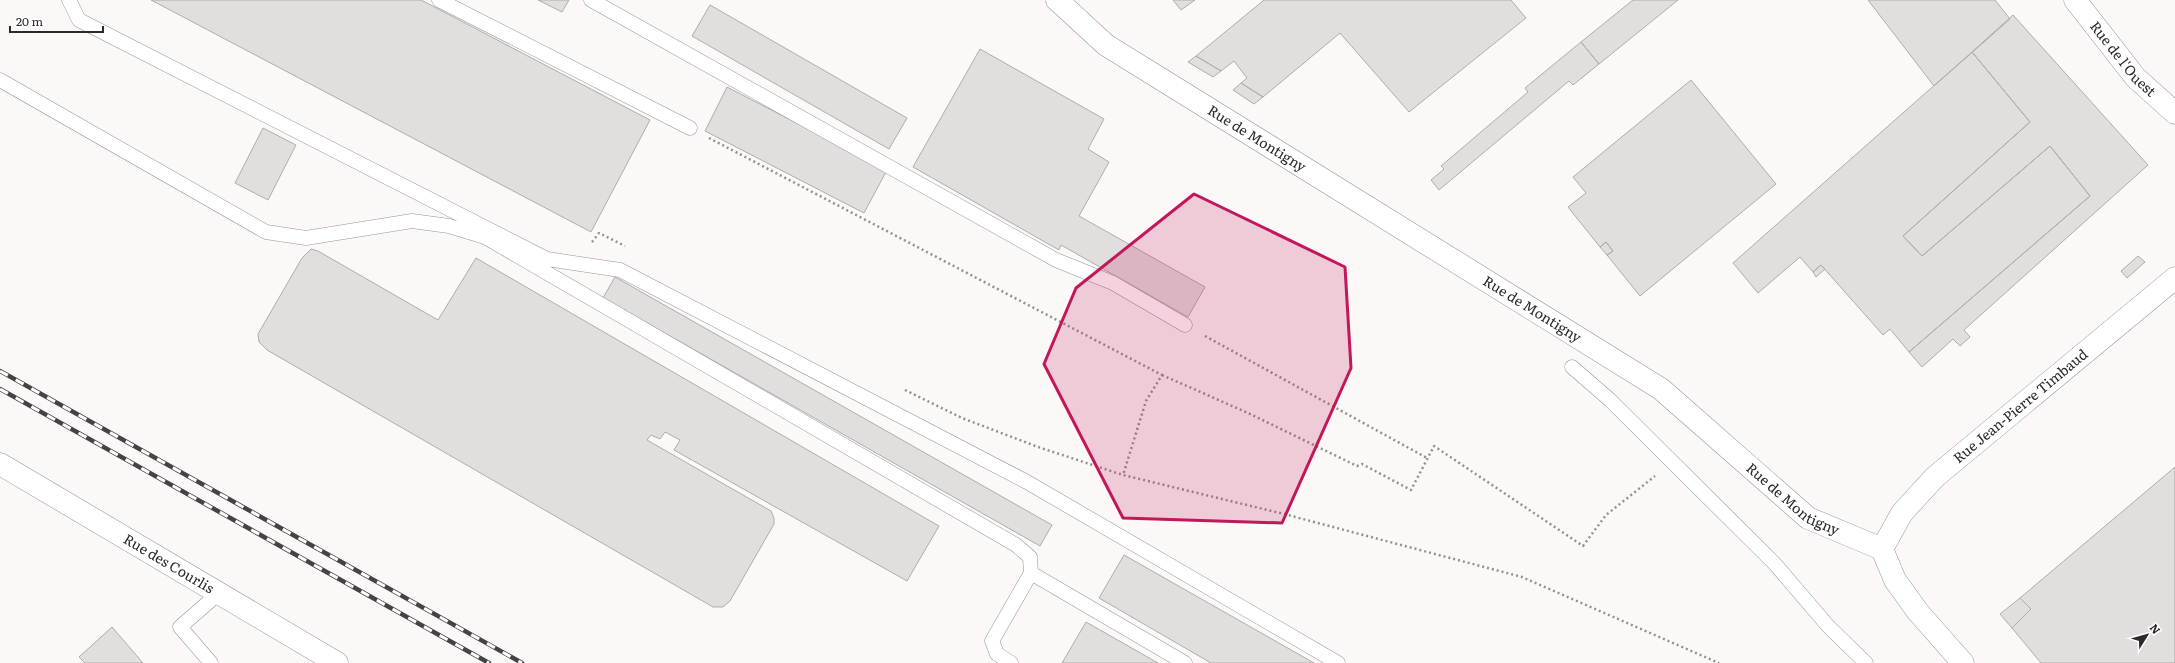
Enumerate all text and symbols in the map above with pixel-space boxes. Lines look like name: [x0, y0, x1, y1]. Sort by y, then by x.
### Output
scale bar: [10, 8, 103, 34]
text: 20 m: [16, 12, 43, 30]
street label: Rue de l'Ouest: [2086, 16, 2161, 101]
street label: Rue de Montigny: [1204, 100, 1311, 176]
street label: Rue de Montigny: [1480, 270, 1587, 347]
street label: Rue Jean-Pierre Timbaud: [1948, 343, 2092, 467]
street label: Rue de Montigny: [1742, 457, 1844, 539]
street label: Rue des Courlis: [120, 528, 218, 597]
north arrow: [2127, 615, 2167, 655]
text: N: [2147, 620, 2165, 637]

